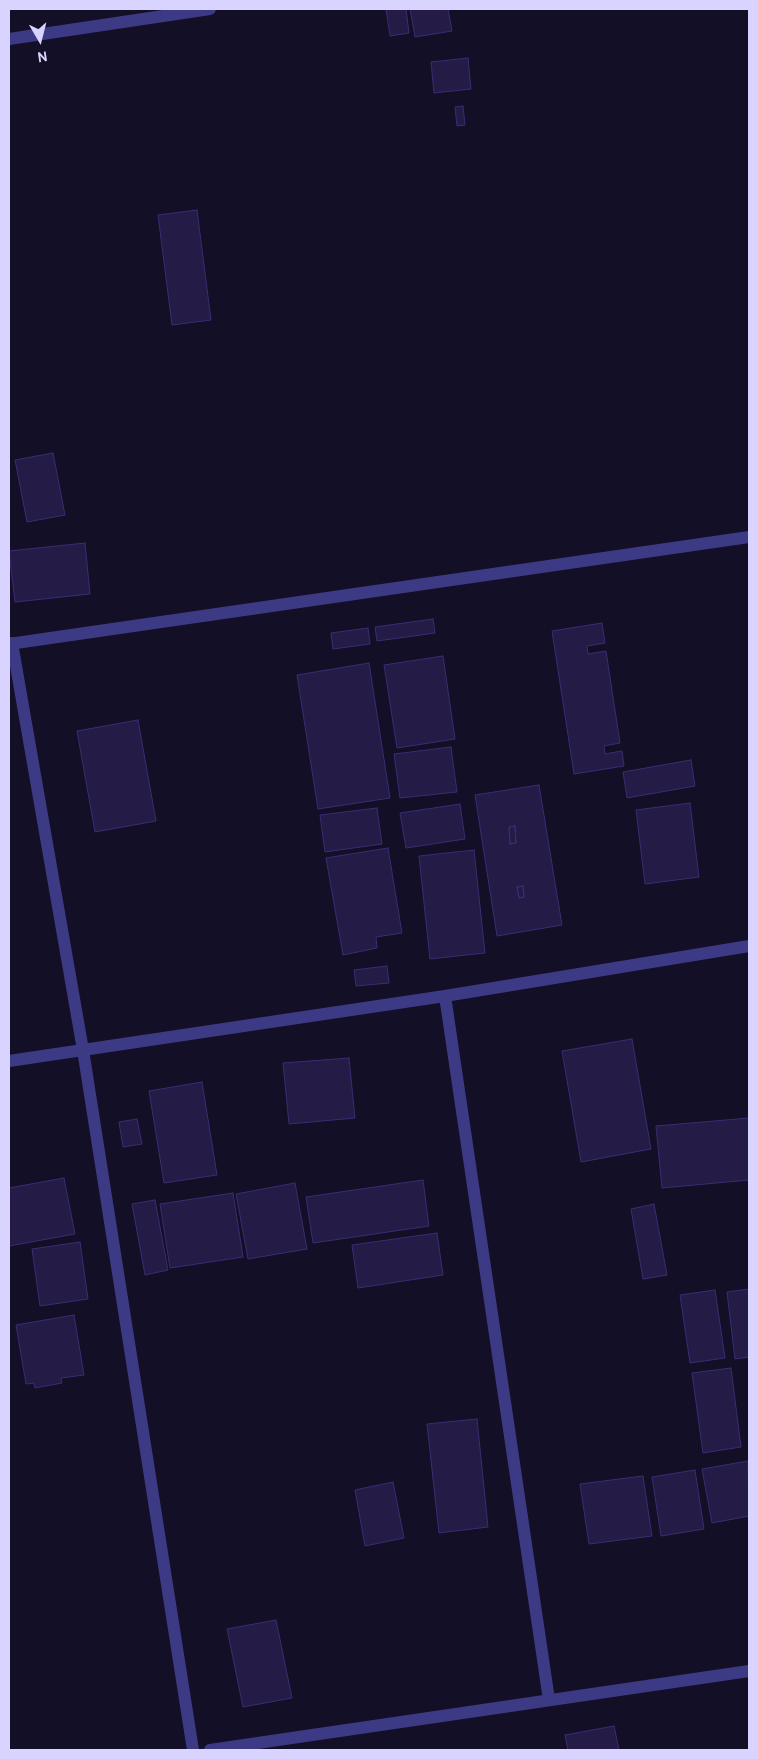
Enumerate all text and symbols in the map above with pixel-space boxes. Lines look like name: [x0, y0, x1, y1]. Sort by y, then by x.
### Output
north arrow: [15, 15, 65, 65]
text: N: [36, 46, 48, 64]

